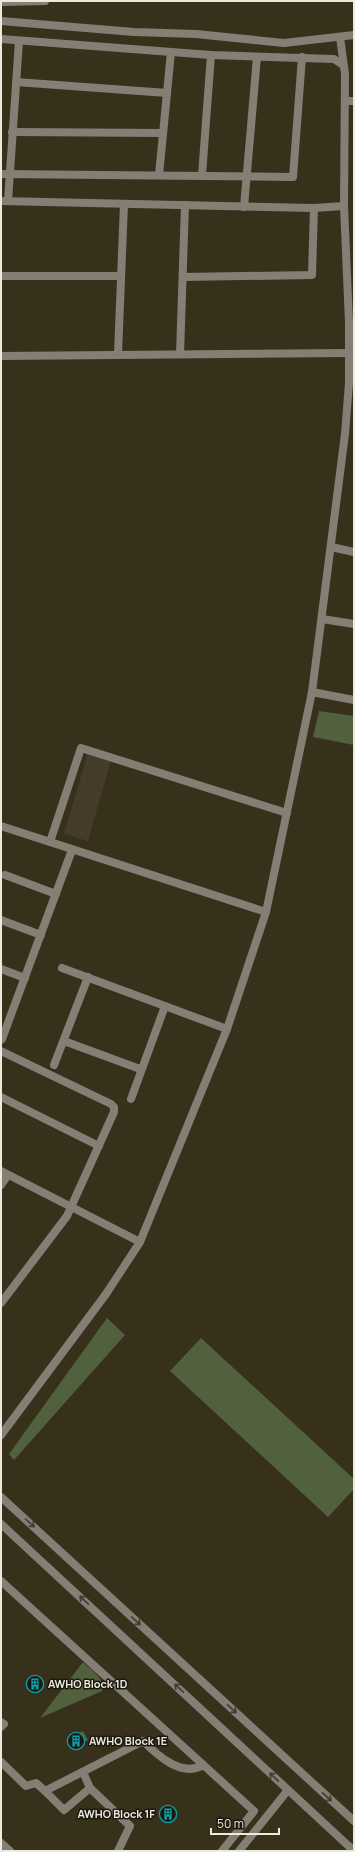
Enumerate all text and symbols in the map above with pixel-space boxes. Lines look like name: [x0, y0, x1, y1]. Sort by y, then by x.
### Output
one-way arrow: [25, 1519, 35, 1528]
one-way arrow: [79, 1596, 89, 1605]
one-way arrow: [131, 1616, 141, 1625]
building icon: AWHO Block 1D: [25, 1674, 45, 1694]
place label: AWHO Block 1D: [48, 1676, 128, 1691]
one-way arrow: [174, 1683, 184, 1693]
one-way arrow: [226, 1704, 237, 1713]
building icon: AWHO Block 1E: [66, 1731, 86, 1751]
place label: AWHO Block 1E: [89, 1733, 167, 1748]
one-way arrow: [269, 1772, 279, 1781]
one-way arrow: [322, 1792, 332, 1801]
building icon: AWHO Block 1F: [158, 1804, 178, 1824]
place label: AWHO Block 1F: [77, 1806, 155, 1821]
scale bar: [211, 1810, 279, 1836]
text: 50 m: [217, 1815, 244, 1832]

